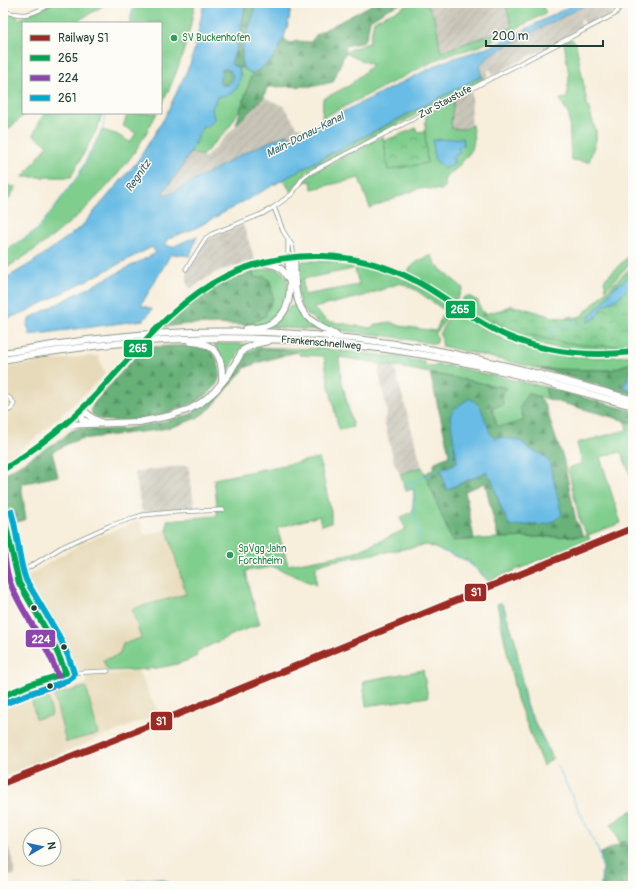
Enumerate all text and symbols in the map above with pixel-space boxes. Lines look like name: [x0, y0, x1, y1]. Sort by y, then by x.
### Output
legend: [22, 22, 162, 114]
scale bar: [486, 22, 603, 48]
text: 200 m: [492, 29, 529, 44]
text: Railway S1: [58, 31, 109, 46]
place label: SV Buckenhofen: [182, 32, 251, 44]
marker: SV Buckenhofen: [169, 33, 179, 43]
text: 265: [58, 51, 78, 66]
text: 224: [58, 71, 78, 86]
street label: Zur Staustufe: [416, 83, 474, 121]
text: 261: [58, 91, 76, 106]
water label: Main-Donau-Kanal: [264, 109, 347, 160]
water label: Regnitz: [122, 157, 154, 194]
line badge: 265: [445, 300, 476, 319]
text: 265: [451, 303, 469, 316]
street label: Frankenschnellweg: [280, 334, 362, 352]
line badge: 265: [123, 339, 153, 358]
text: 265: [129, 342, 147, 355]
place label: SpVgg Jahn Forchheim: [238, 543, 287, 567]
marker: SpVgg Jahn Forchheim: [225, 550, 235, 560]
line badge: S1: [464, 583, 487, 602]
text: S1: [471, 586, 481, 599]
unlabelled marker: [29, 603, 39, 613]
line badge: 224: [25, 629, 56, 648]
text: 224: [32, 633, 51, 646]
unlabelled marker: [59, 642, 69, 652]
unlabelled marker: [45, 681, 55, 691]
line badge: S1: [150, 711, 173, 731]
text: S1: [156, 715, 166, 728]
north arrow: [22, 827, 62, 867]
text: N: [44, 841, 58, 851]

